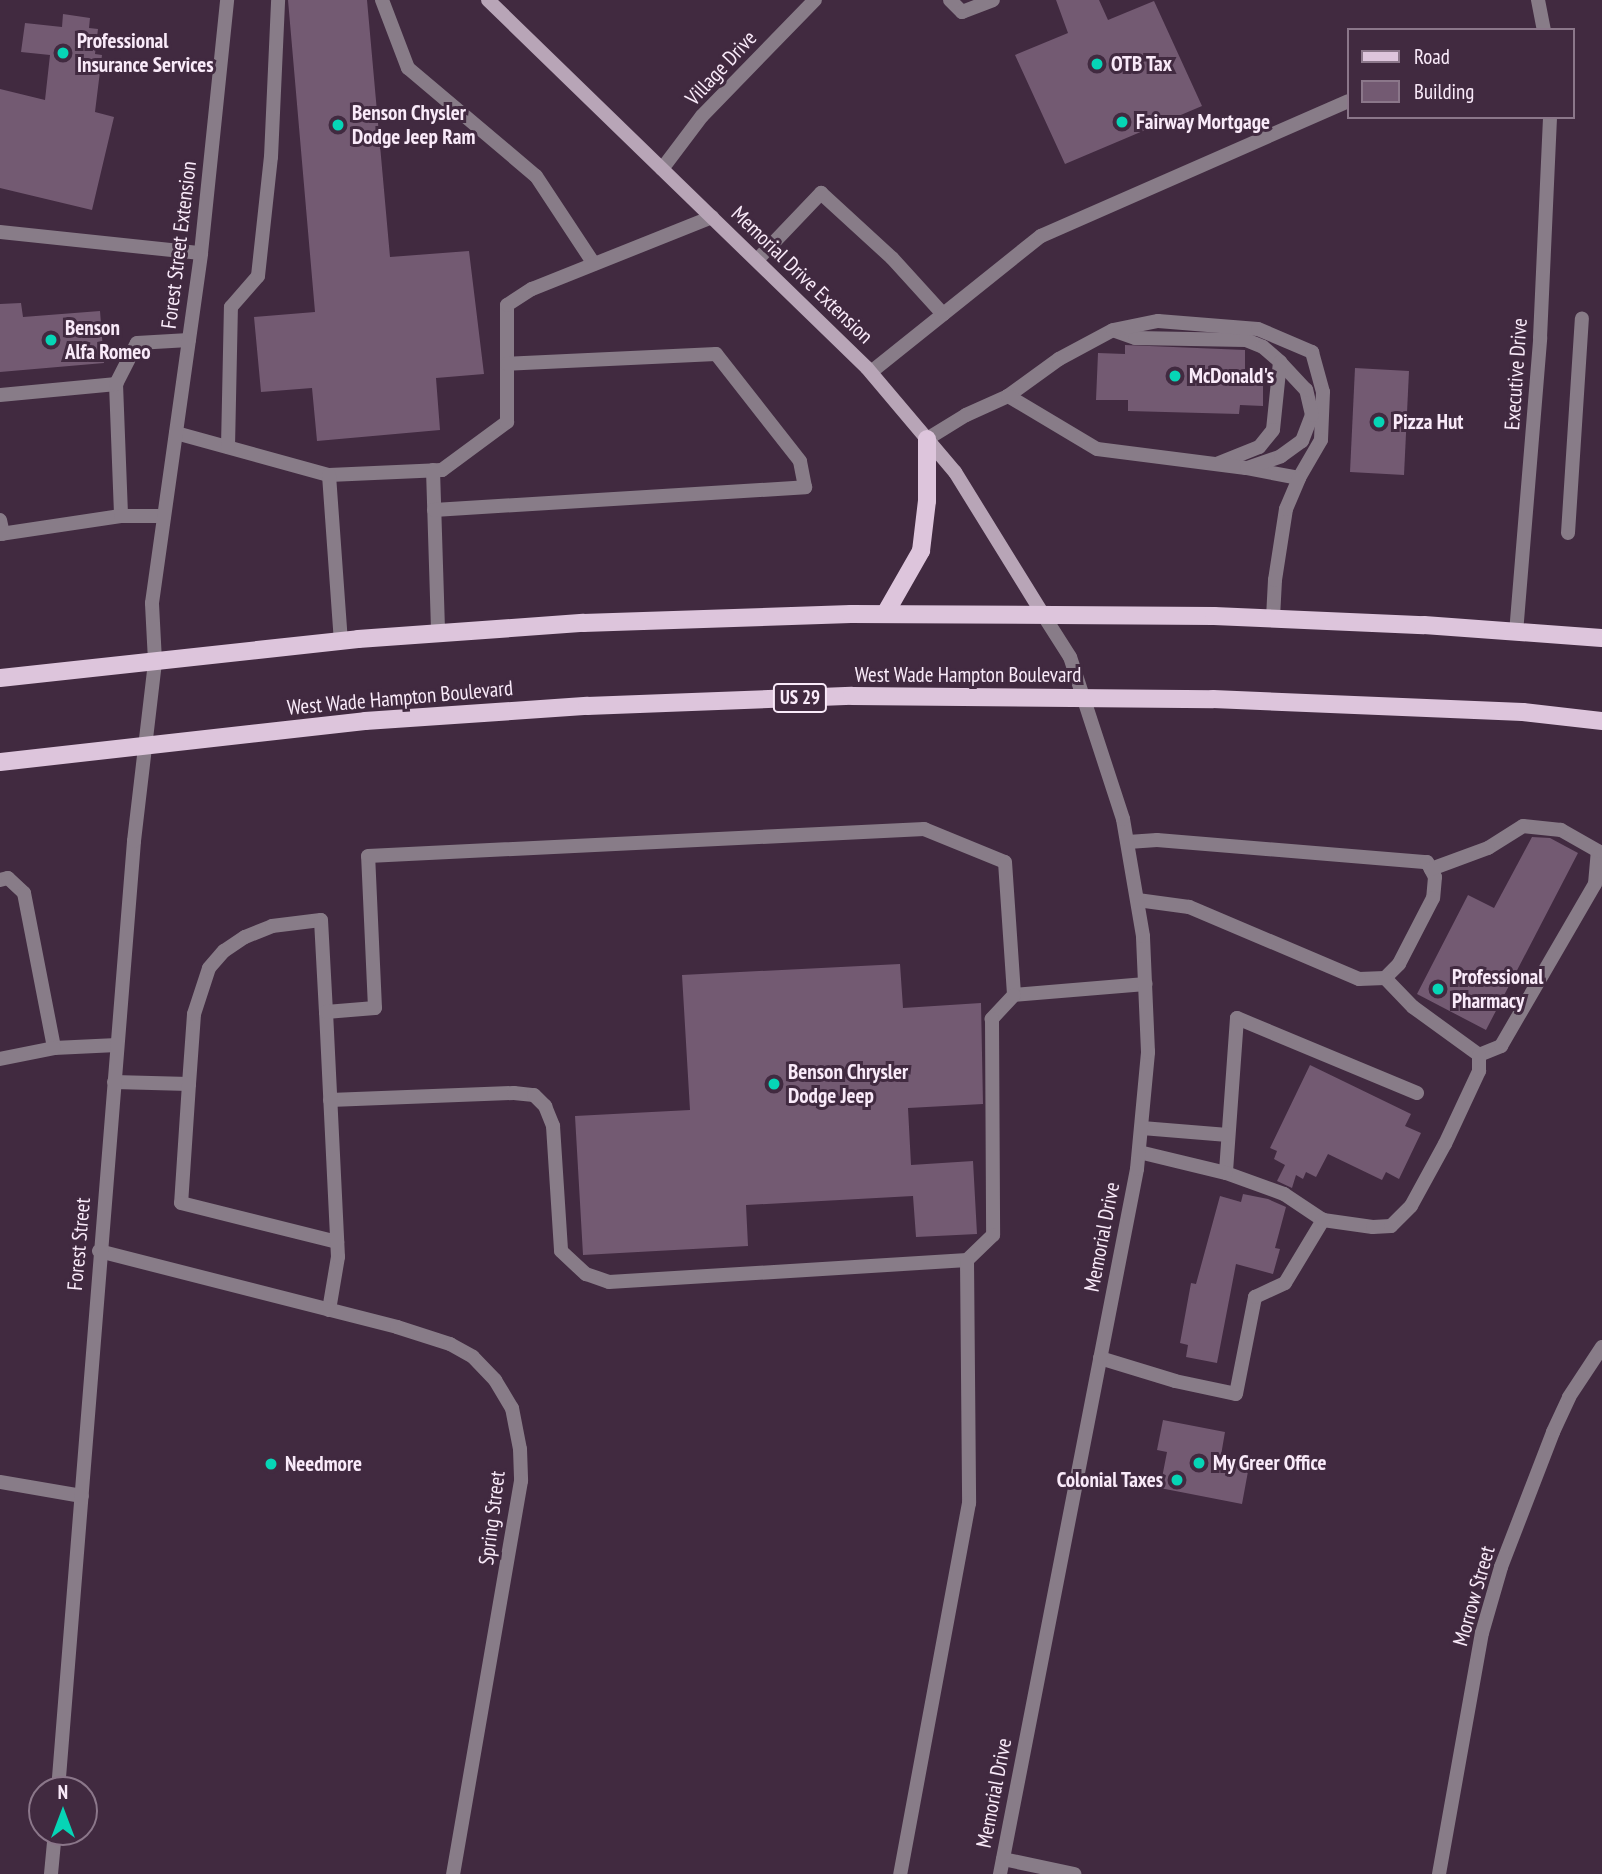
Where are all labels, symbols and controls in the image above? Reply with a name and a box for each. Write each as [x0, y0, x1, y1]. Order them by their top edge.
street label: Village Drive [680, 25, 762, 111]
place label: Professional Insurance Services [77, 28, 214, 78]
legend [1346, 28, 1574, 119]
text: Road [1414, 43, 1450, 70]
marker: Professional Insurance Services [55, 45, 71, 61]
place label: OTB Tax [1111, 51, 1173, 77]
marker: OTB Tax [1089, 56, 1105, 72]
text: Building [1414, 78, 1474, 105]
place label: Benson Chysler Dodge Jeep Ram [352, 100, 475, 150]
place label: Fairway Mortgage [1136, 109, 1271, 135]
marker: Fairway Mortgage [1114, 114, 1130, 130]
marker: Benson Chysler Dodge Jeep Ram [330, 117, 346, 133]
street label: Forest Street Extension [156, 160, 202, 330]
street label: Memorial Drive Extension [726, 201, 878, 349]
place label: Benson Alfa Romeo [65, 315, 151, 365]
street label: Executive Drive [1500, 317, 1532, 431]
marker: Benson Alfa Romeo [43, 332, 59, 348]
place label: McDonald's [1189, 363, 1274, 389]
marker: McDonald's [1167, 368, 1183, 384]
place label: Pizza Hut [1393, 409, 1463, 435]
marker: Pizza Hut [1371, 414, 1387, 430]
street label: West Wade Hampton Boulevard [855, 662, 1081, 688]
street label: West Wade Hampton Boulevard [286, 676, 514, 720]
road number: US 29 [772, 682, 828, 713]
place label: Professional Pharmacy [1452, 964, 1543, 1014]
marker: Professional Pharmacy [1430, 981, 1446, 997]
place label: Benson Chrysler Dodge Jeep [788, 1059, 908, 1109]
marker: Benson Chrysler Dodge Jeep [766, 1076, 782, 1092]
street label: Memorial Drive [1079, 1180, 1125, 1294]
street label: Forest Street [62, 1197, 96, 1291]
place label: My Greer Office [1213, 1450, 1328, 1476]
place label: Needmore [285, 1451, 362, 1477]
marker: My Greer Office [1191, 1455, 1207, 1471]
marker: Needmore [263, 1456, 279, 1472]
place label: Colonial Taxes [1056, 1467, 1163, 1493]
street label: Spring Street [474, 1469, 510, 1567]
marker: Colonial Taxes [1169, 1472, 1185, 1488]
street label: Morrow Street [1448, 1543, 1500, 1649]
street label: Memorial Drive [971, 1736, 1017, 1850]
north arrow [28, 1776, 98, 1846]
text: N [58, 1780, 68, 1804]

